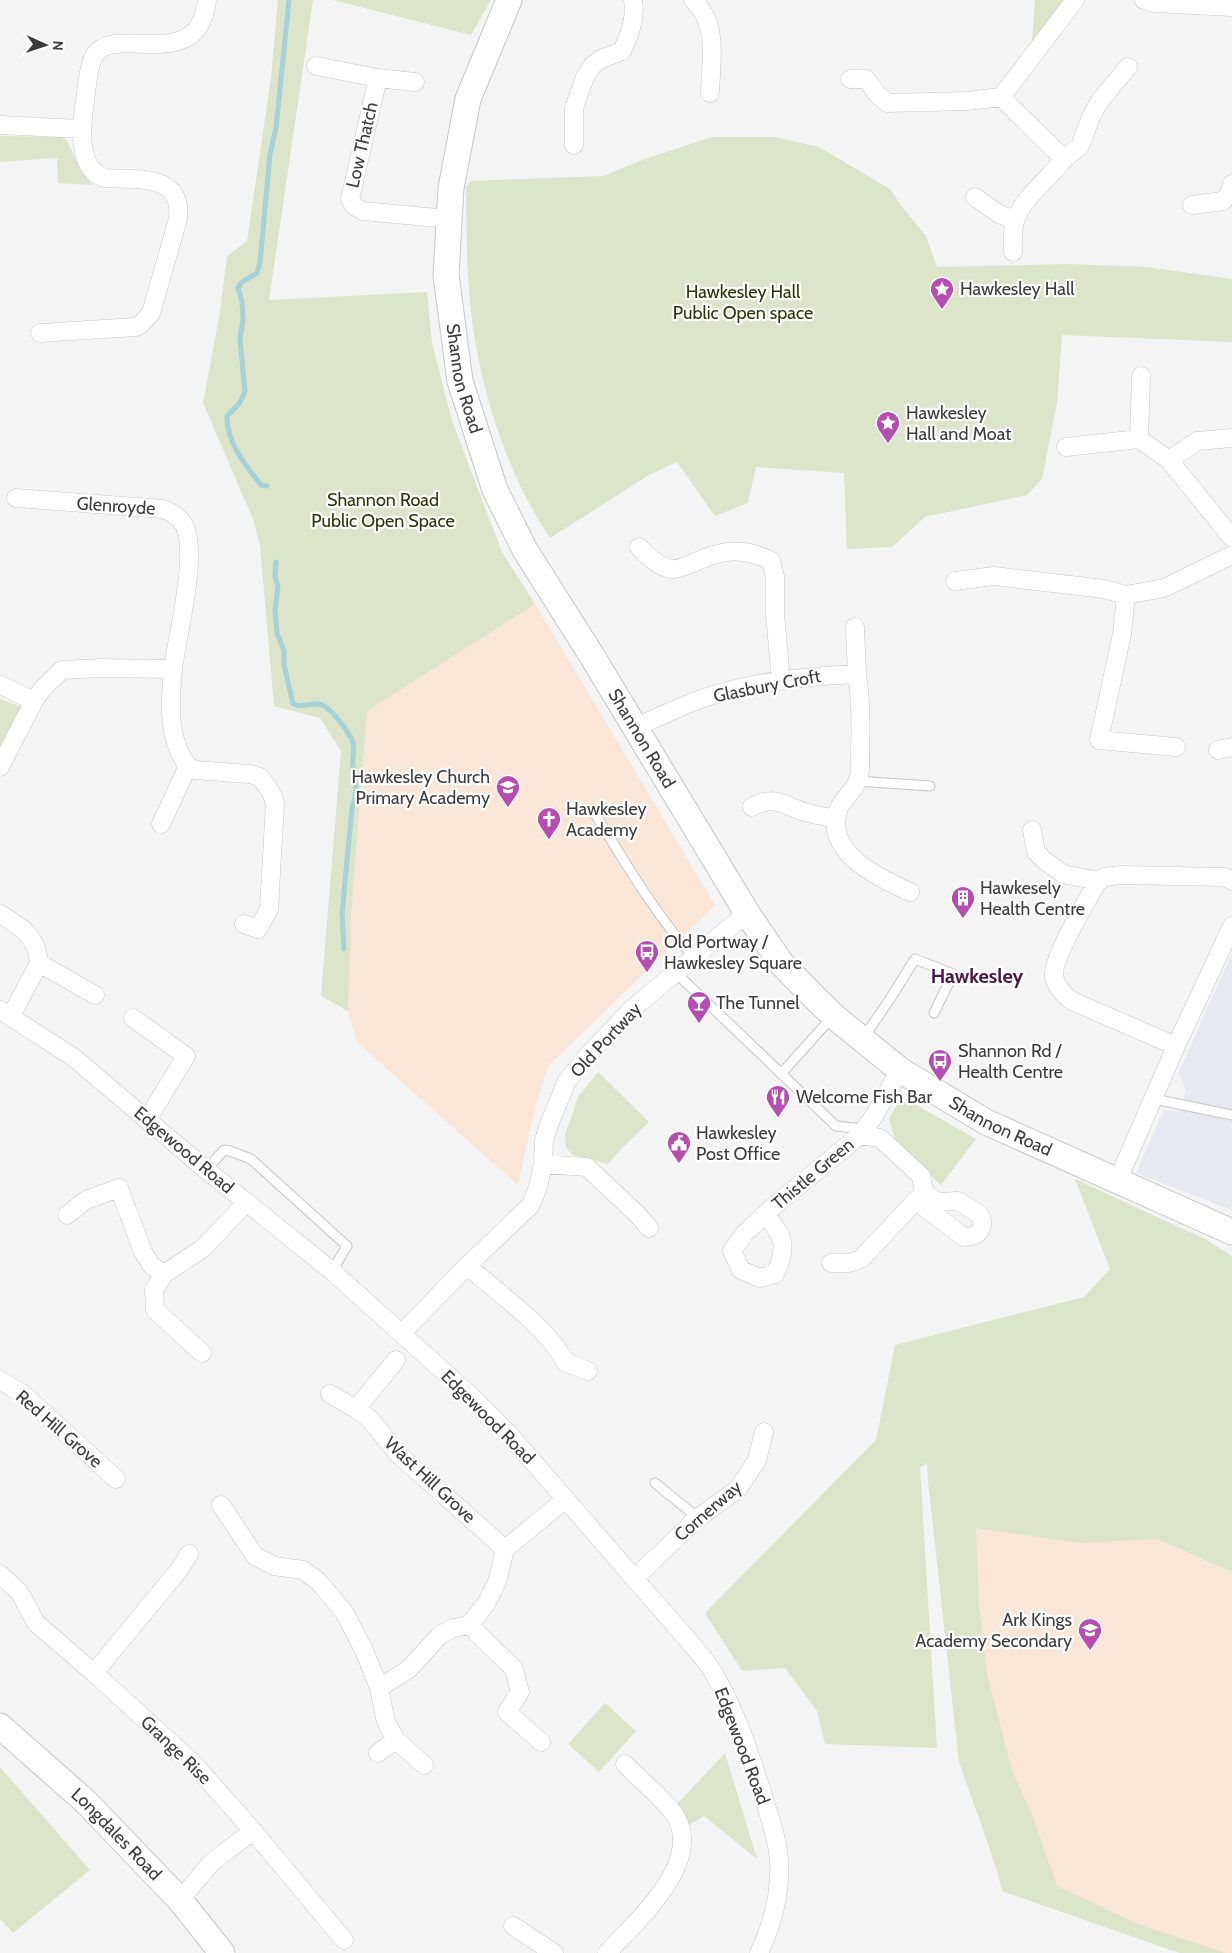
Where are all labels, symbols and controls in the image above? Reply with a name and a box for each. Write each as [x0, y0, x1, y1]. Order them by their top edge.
north arrow [20, 20, 70, 70]
text: N [49, 40, 67, 51]
street label: Low Thatch [341, 100, 383, 190]
place icon: Hawkesley Hall [929, 276, 955, 310]
place label: Hawkesley Hall [960, 278, 1075, 300]
park label: Hawkesley Hall Public Open space [673, 281, 813, 324]
street label: Shannon Road [442, 322, 487, 436]
place label: Hawkesley Hall and Moat [906, 402, 1011, 445]
place icon: Hawkesley Hall and Moat [875, 410, 901, 444]
park label: Shannon Road Public Open Space [311, 489, 455, 532]
street label: Glenroyde [76, 492, 156, 520]
street label: Glasbury Croft [711, 665, 823, 707]
street label: Shannon Road [603, 685, 680, 792]
place label: Hawkesley Church Primary Academy [352, 766, 490, 809]
school or university icon: Hawkesley Church Primary Academy [495, 774, 521, 808]
place label: Hawkesley Academy [566, 798, 647, 841]
church icon: Hawkesley Academy [536, 806, 562, 840]
place label: Hawkesely Health Centre [980, 877, 1085, 920]
building icon: Hawkesely Health Centre [950, 885, 976, 919]
place label: Old Portway / Hawkesley Square [664, 931, 802, 974]
bus stop icon: Old Portway / Hawkesley Square [634, 939, 660, 973]
district label: Hawkesley [931, 964, 1024, 988]
bar icon: The Tunnel [686, 990, 712, 1024]
place label: The Tunnel [716, 992, 800, 1014]
street label: Old Portway [566, 998, 646, 1082]
place label: Shannon Rd / Health Centre [958, 1040, 1063, 1083]
bus stop icon: Shannon Rd / Health Centre [927, 1048, 953, 1082]
restaurant icon: Welcome Fish Bar [765, 1084, 791, 1118]
place label: Welcome Fish Bar [796, 1086, 932, 1108]
street label: Shannon Road [945, 1091, 1055, 1161]
street label: Edgewood Road [130, 1102, 238, 1198]
place label: Hawkesley Post Office [696, 1122, 780, 1165]
public building icon: Hawkesley Post Office [666, 1130, 692, 1164]
street label: Thistle Green [768, 1133, 858, 1215]
street label: Edgewood Road [436, 1365, 540, 1469]
street label: Red Hill Grove [11, 1385, 107, 1473]
street label: Wast Hill Grove [380, 1432, 480, 1528]
street label: Cornerway [670, 1476, 746, 1546]
place label: Ark Kings Academy Secondary [915, 1609, 1072, 1652]
school or university icon: Ark Kings Academy Secondary [1077, 1617, 1103, 1651]
street label: Edgewood Road [710, 1684, 774, 1808]
street label: Grange Rise [136, 1711, 216, 1789]
street label: Longdales Road [67, 1783, 166, 1885]

